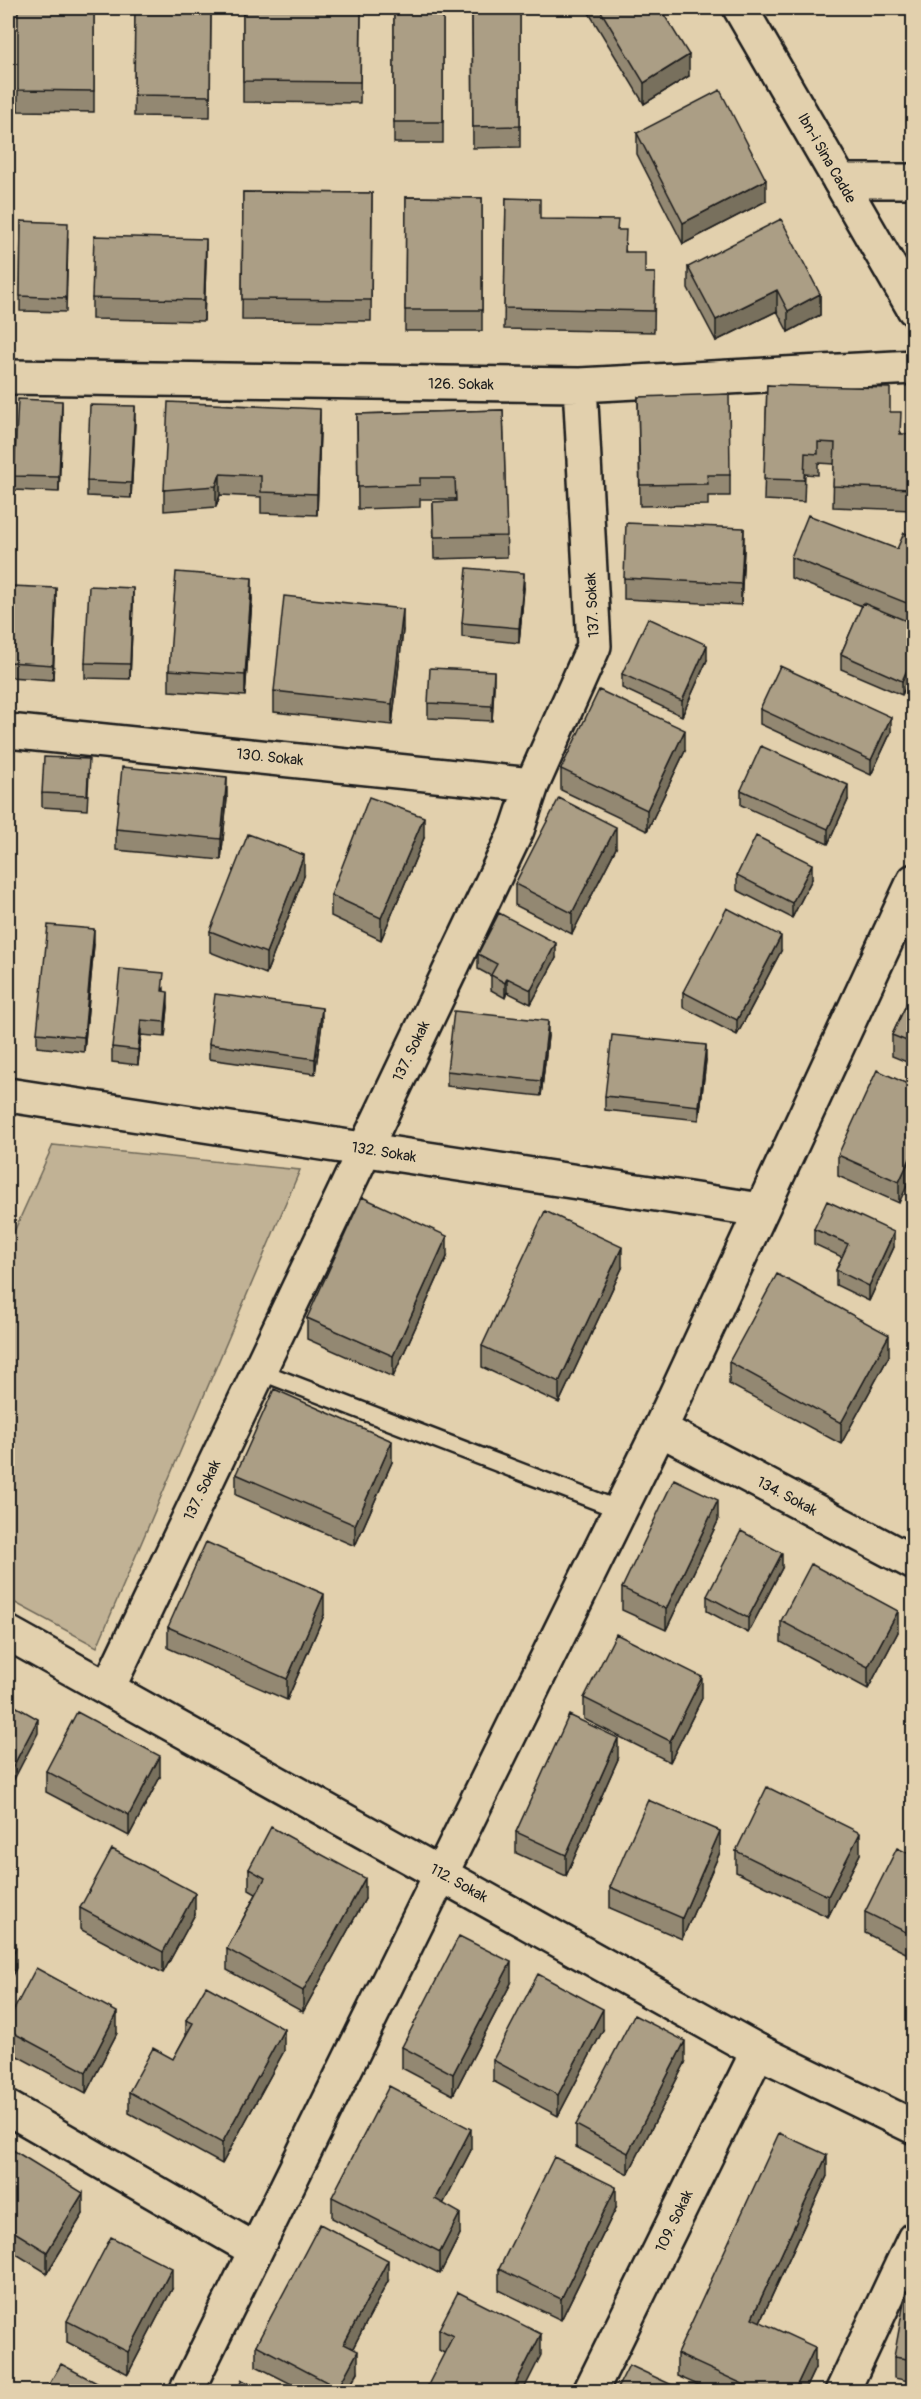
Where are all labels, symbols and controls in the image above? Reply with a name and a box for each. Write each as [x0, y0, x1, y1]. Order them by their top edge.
street label: Ibn-i Sina Cadde [793, 110, 860, 207]
street label: 126. Sokak [428, 374, 495, 395]
street label: 137. Sokak [581, 571, 604, 638]
street label: 130. Sokak [235, 745, 305, 771]
street label: 137. Sokak [389, 1017, 435, 1085]
street label: 132. Sokak [350, 1138, 418, 1167]
street label: 137. Sokak [180, 1456, 226, 1524]
street label: 134. Sokak [753, 1473, 821, 1521]
street label: 112. Sokak [427, 1860, 492, 1907]
street label: 109. Sokak [651, 2186, 698, 2255]

